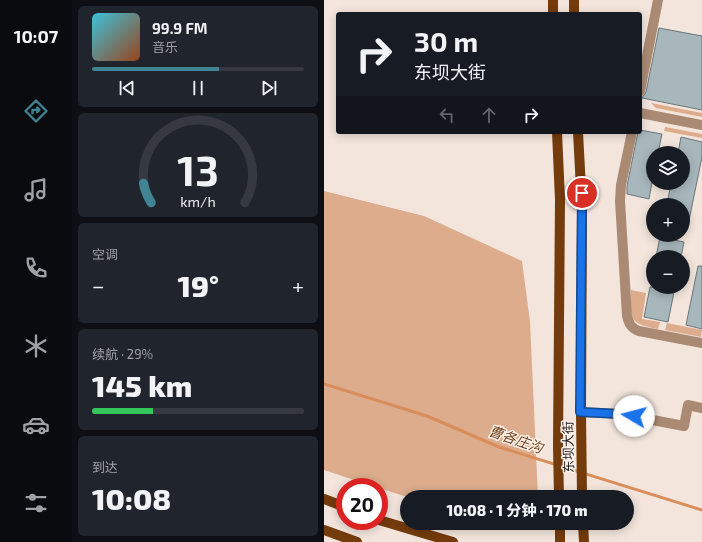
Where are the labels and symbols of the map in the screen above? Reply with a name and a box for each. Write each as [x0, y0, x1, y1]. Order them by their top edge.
pin [565, 176, 599, 210]
position arrow [613, 395, 655, 437]
street label: 东坝大街 [560, 421, 576, 473]
water label: 曹各庄沟 [487, 422, 547, 457]
speed limit sign: 20 [336, 478, 388, 530]

